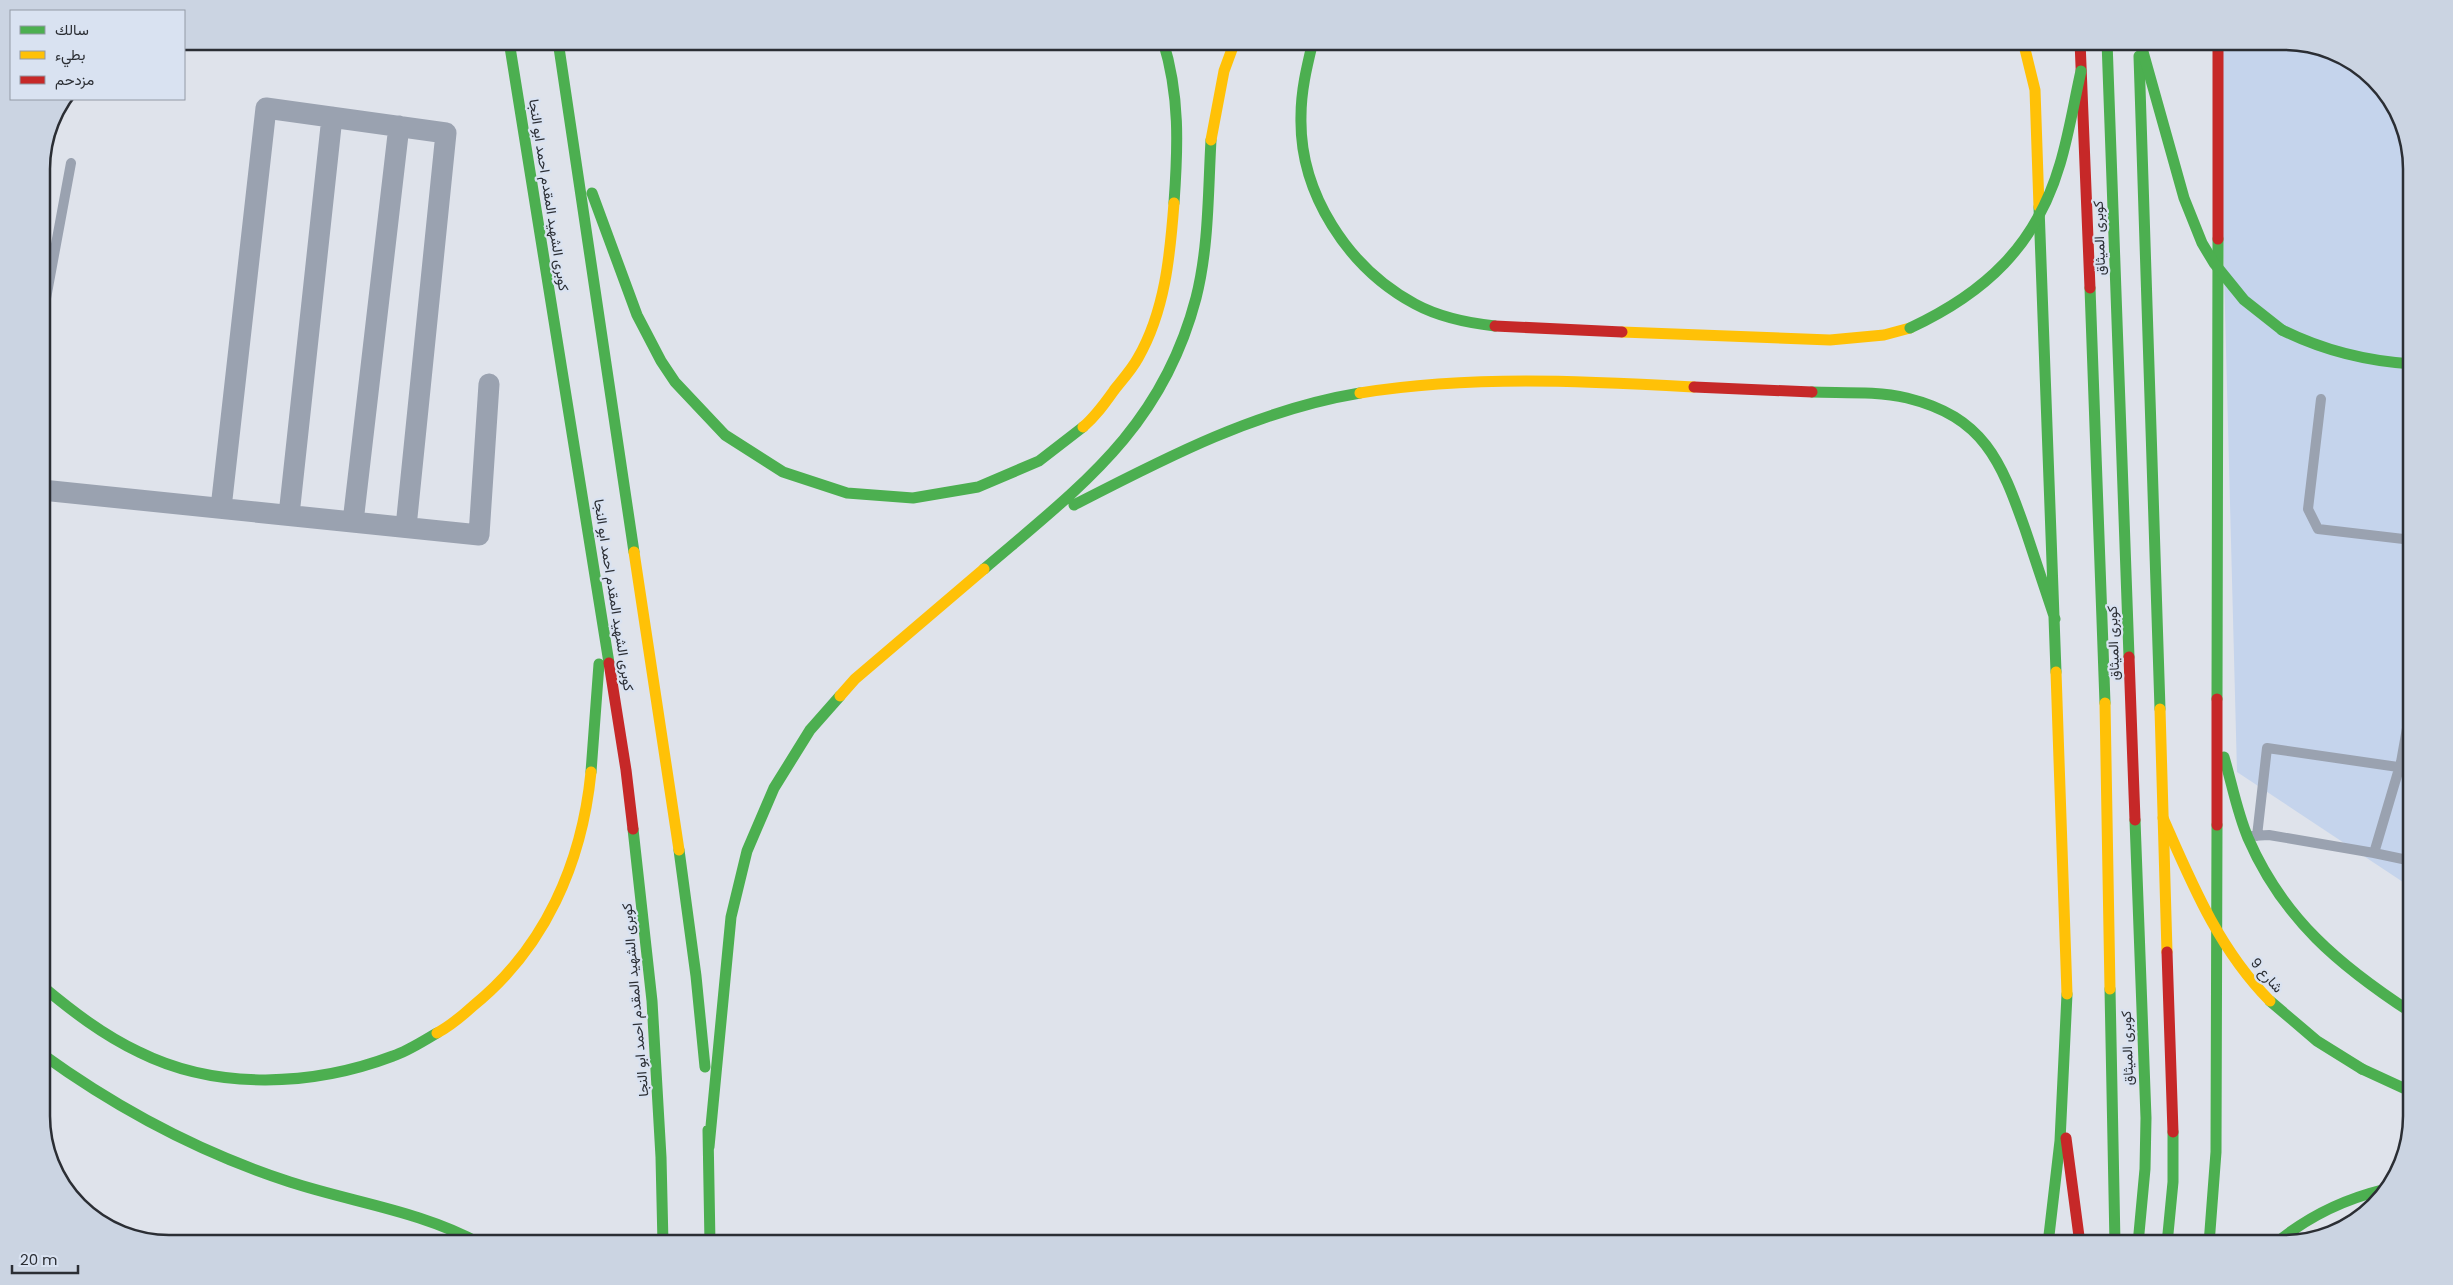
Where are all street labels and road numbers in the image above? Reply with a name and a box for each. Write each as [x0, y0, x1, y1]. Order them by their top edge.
street label: كوبرى الشهيد المقدم احمد ابو النجا [524, 98, 574, 292]
street label: كوبرى الميثاق [2088, 200, 2110, 276]
street label: كوبرى الشهيد المقدم احمد ابو النجا [589, 498, 639, 692]
street label: كوبرى الميثاق [2102, 605, 2124, 681]
street label: كوبرى الشهيد المقدم احمد ابو النجا [617, 902, 653, 1098]
street label: شارع 9 [2245, 953, 2288, 998]
street label: كوبرى الميثاق [2116, 1010, 2138, 1086]

